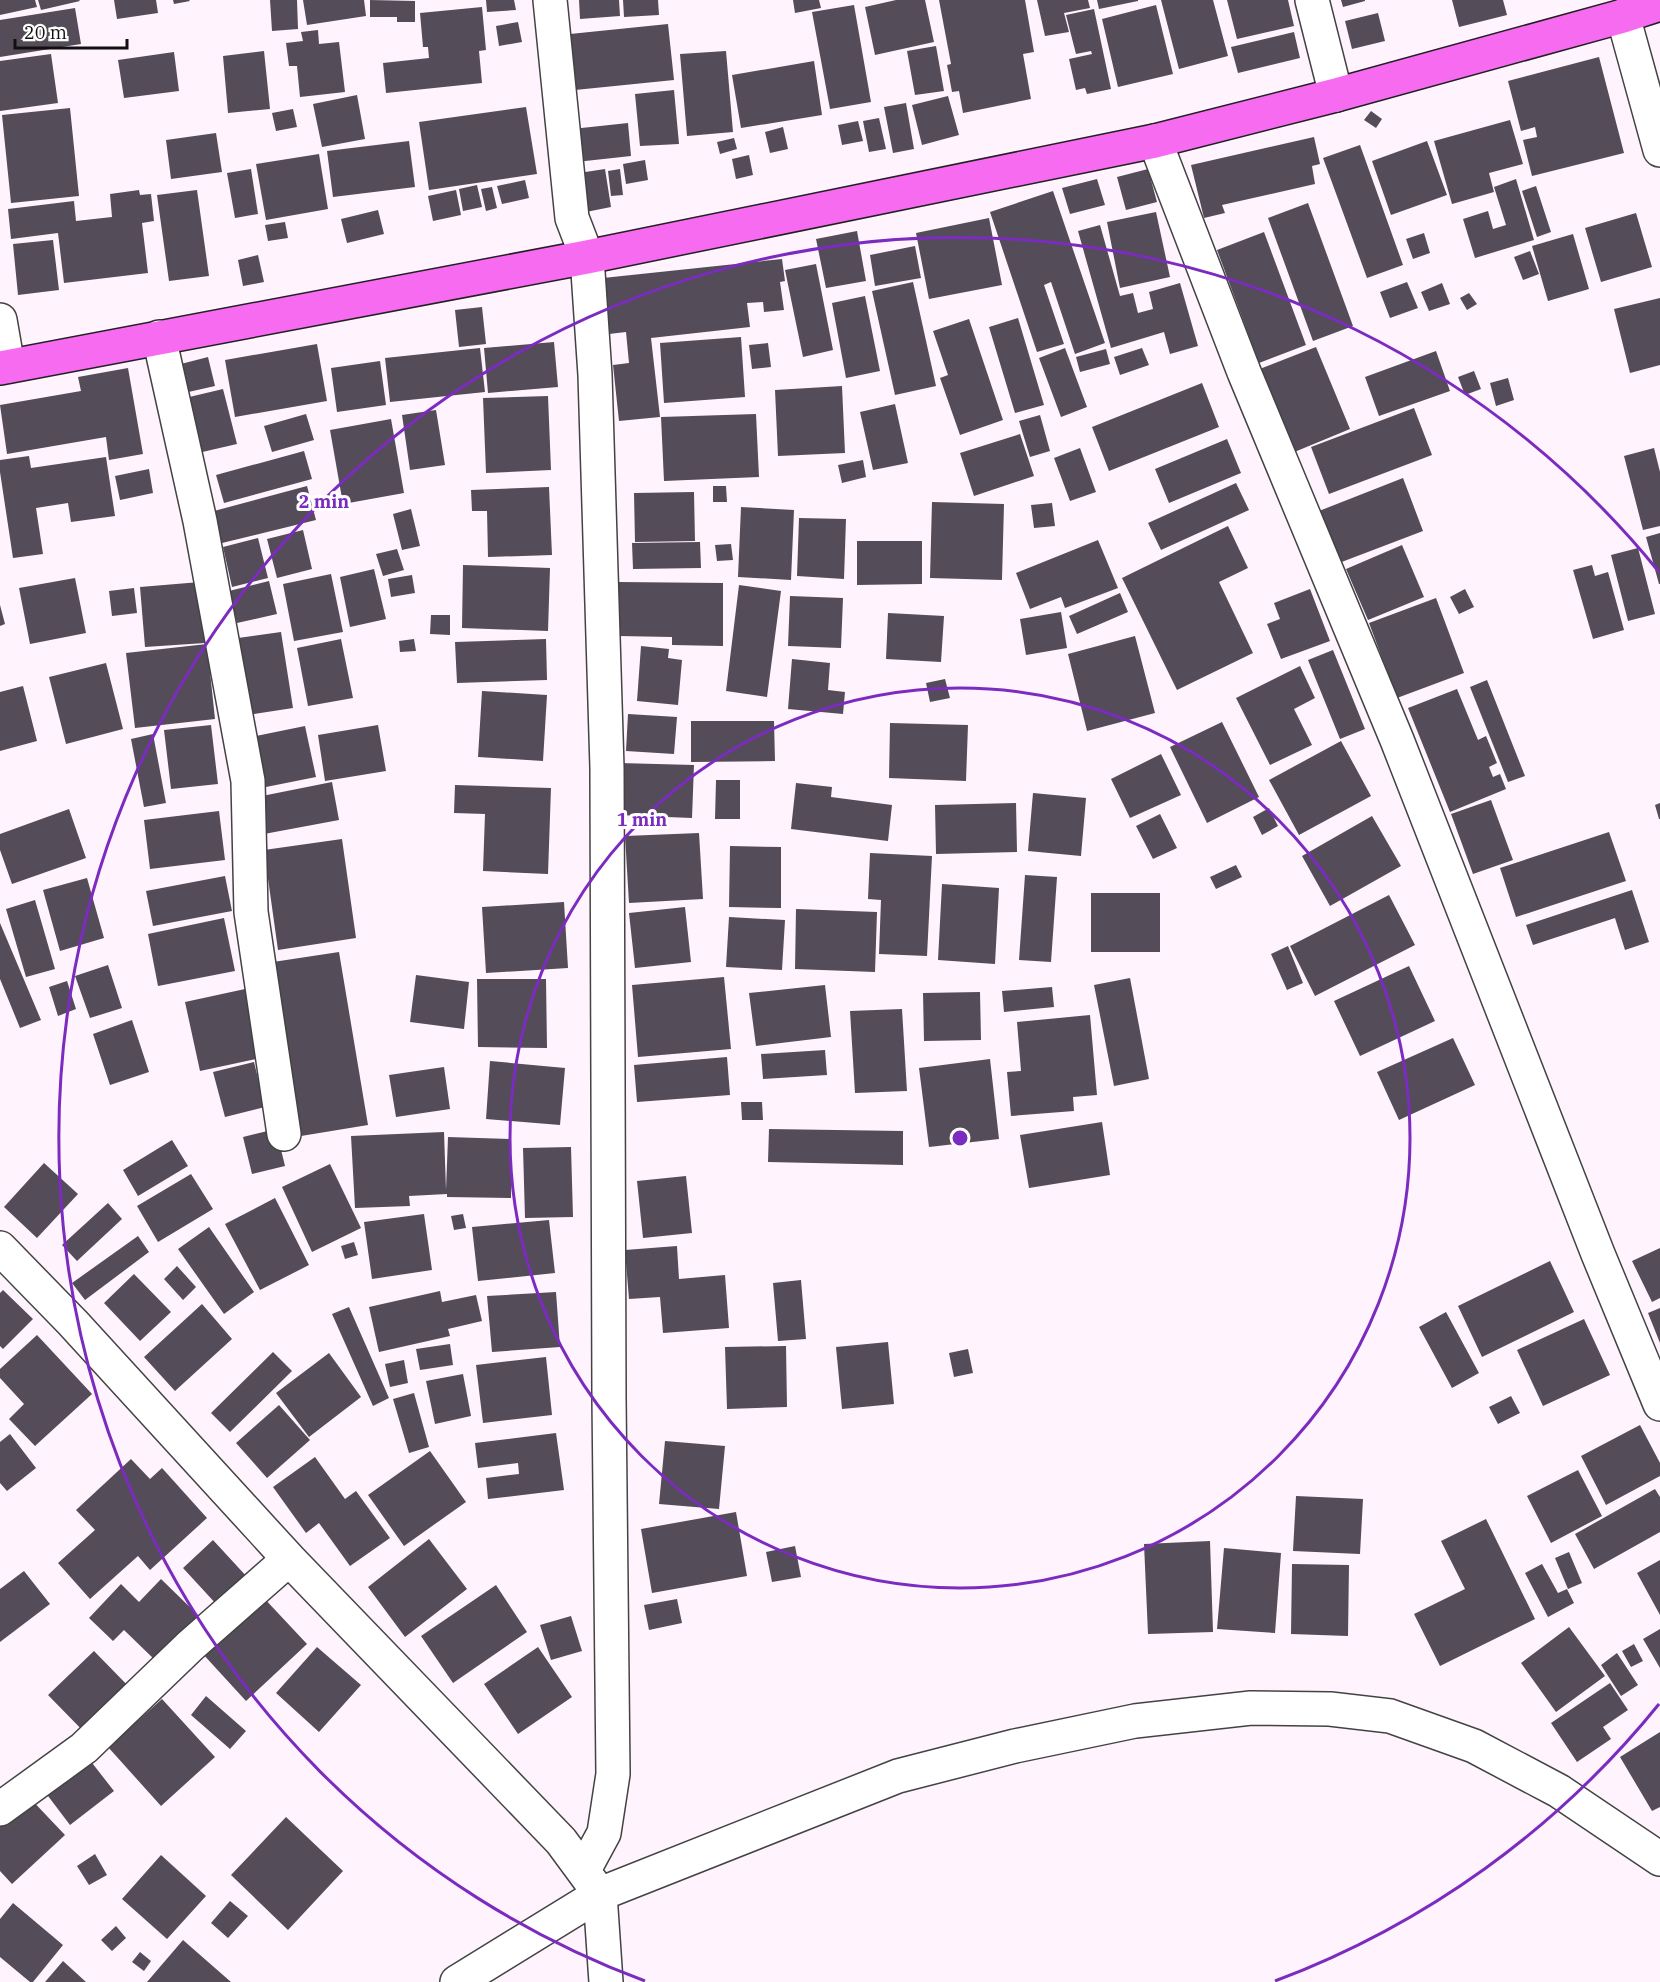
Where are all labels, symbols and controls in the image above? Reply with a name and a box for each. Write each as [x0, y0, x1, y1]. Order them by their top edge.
scale bar [15, 12, 128, 50]
text: 20 m [24, 21, 67, 44]
text: 2 min [299, 490, 349, 513]
text: 1 min [617, 808, 667, 831]
centre of rings [950, 1128, 970, 1148]

